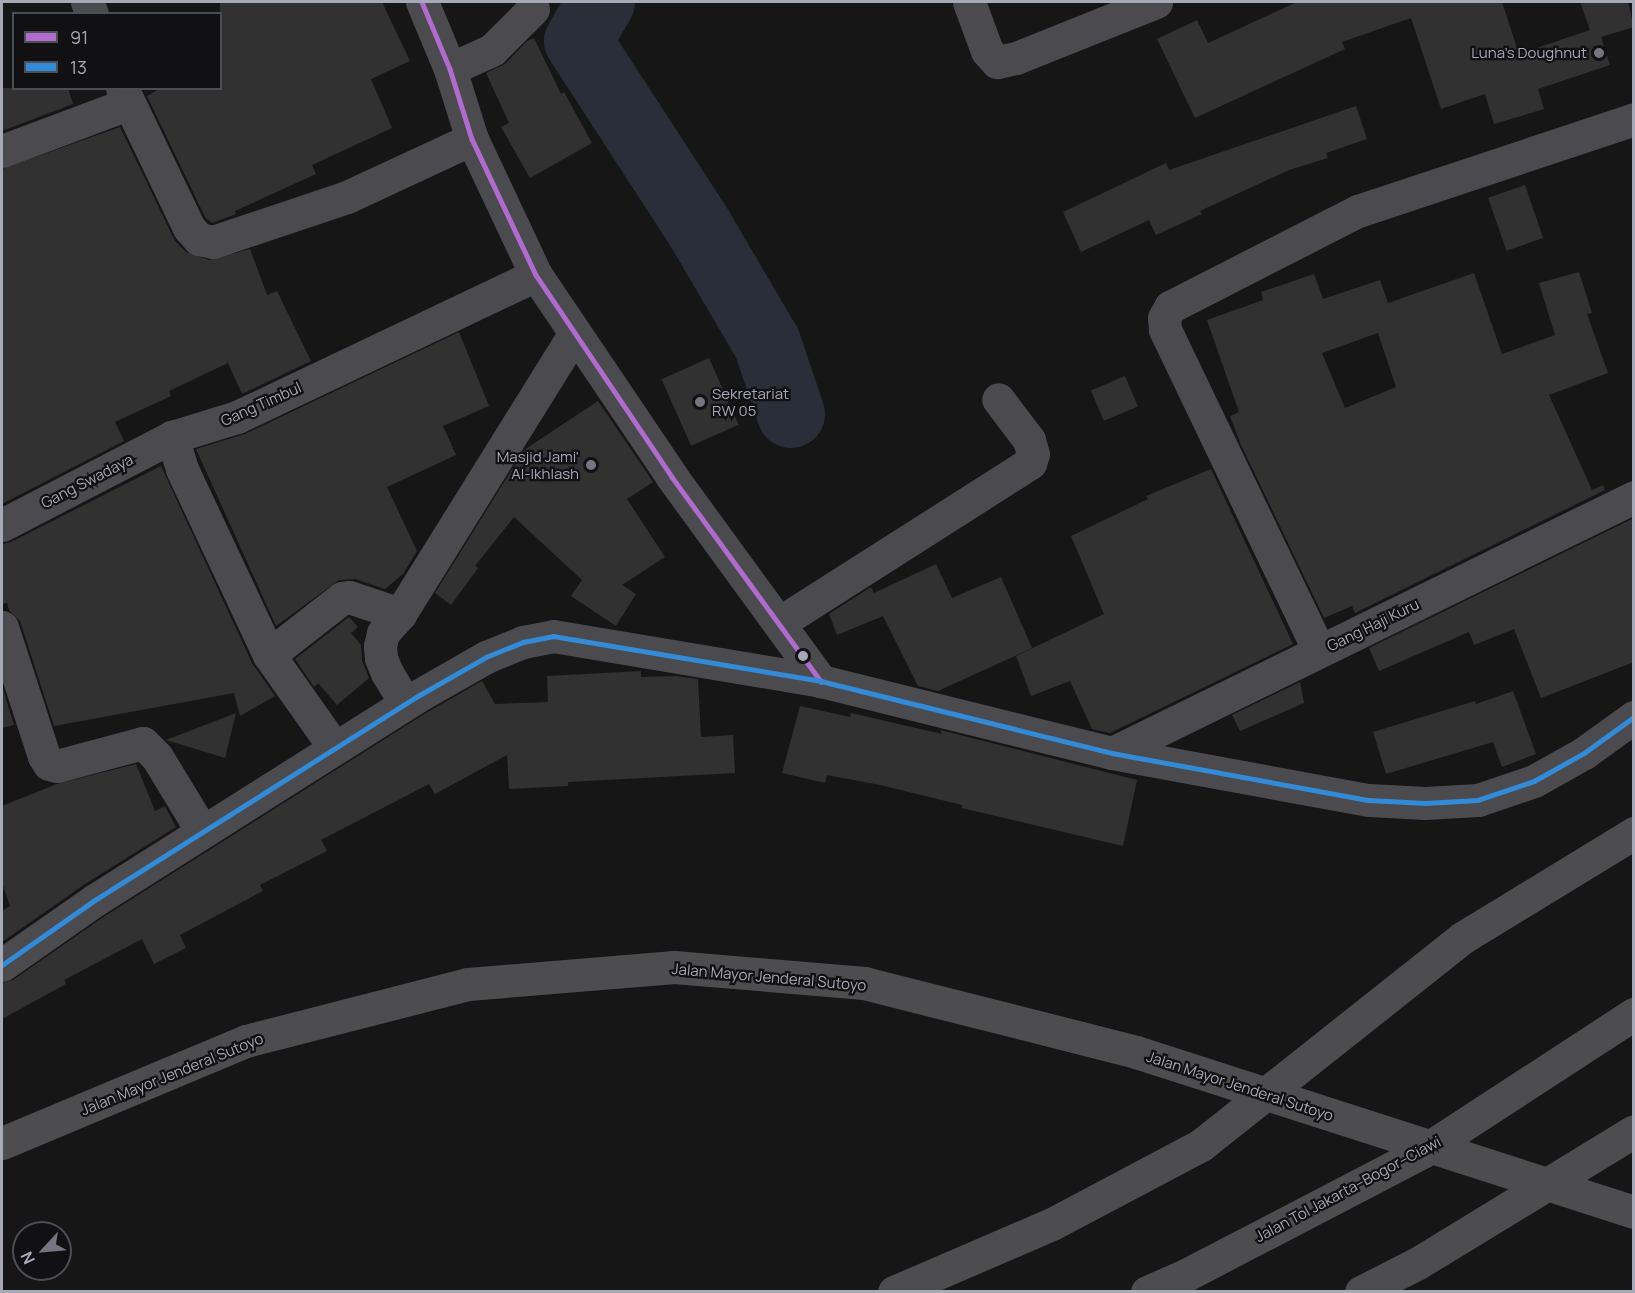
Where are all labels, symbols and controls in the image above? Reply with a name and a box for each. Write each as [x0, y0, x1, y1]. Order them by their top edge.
legend [12, 12, 222, 90]
text: 91 [70, 25, 88, 49]
place label: Luna's Doughnut [1471, 44, 1587, 62]
marker: Luna's Doughnut [1592, 46, 1606, 60]
text: 13 [70, 55, 87, 79]
street label: Gang Timbul [218, 378, 304, 430]
place label: Sekretariat RW 05 [712, 384, 789, 419]
marker: Sekretariat RW 05 [693, 395, 707, 409]
place label: Masjid Jami' Al-Ikhlash [497, 447, 579, 482]
street label: Gang Swadaya [38, 450, 136, 512]
marker: Masjid Jami' Al-Ikhlash [584, 458, 598, 472]
street label: Gang Haji Kuru [1324, 595, 1422, 655]
unlabelled marker [797, 650, 809, 662]
street label: Jalan Mayor Jenderal Sutoyo [671, 960, 867, 994]
street label: Jalan Mayor Jenderal Sutoyo [78, 1029, 266, 1119]
street label: Jalan Mayor Jenderal Sutoyo [1144, 1047, 1336, 1125]
street label: Jalan Tol Jakarta–Bogor–Ciawi [1252, 1132, 1444, 1246]
north arrow [12, 1221, 72, 1281]
text: N [15, 1248, 40, 1268]

